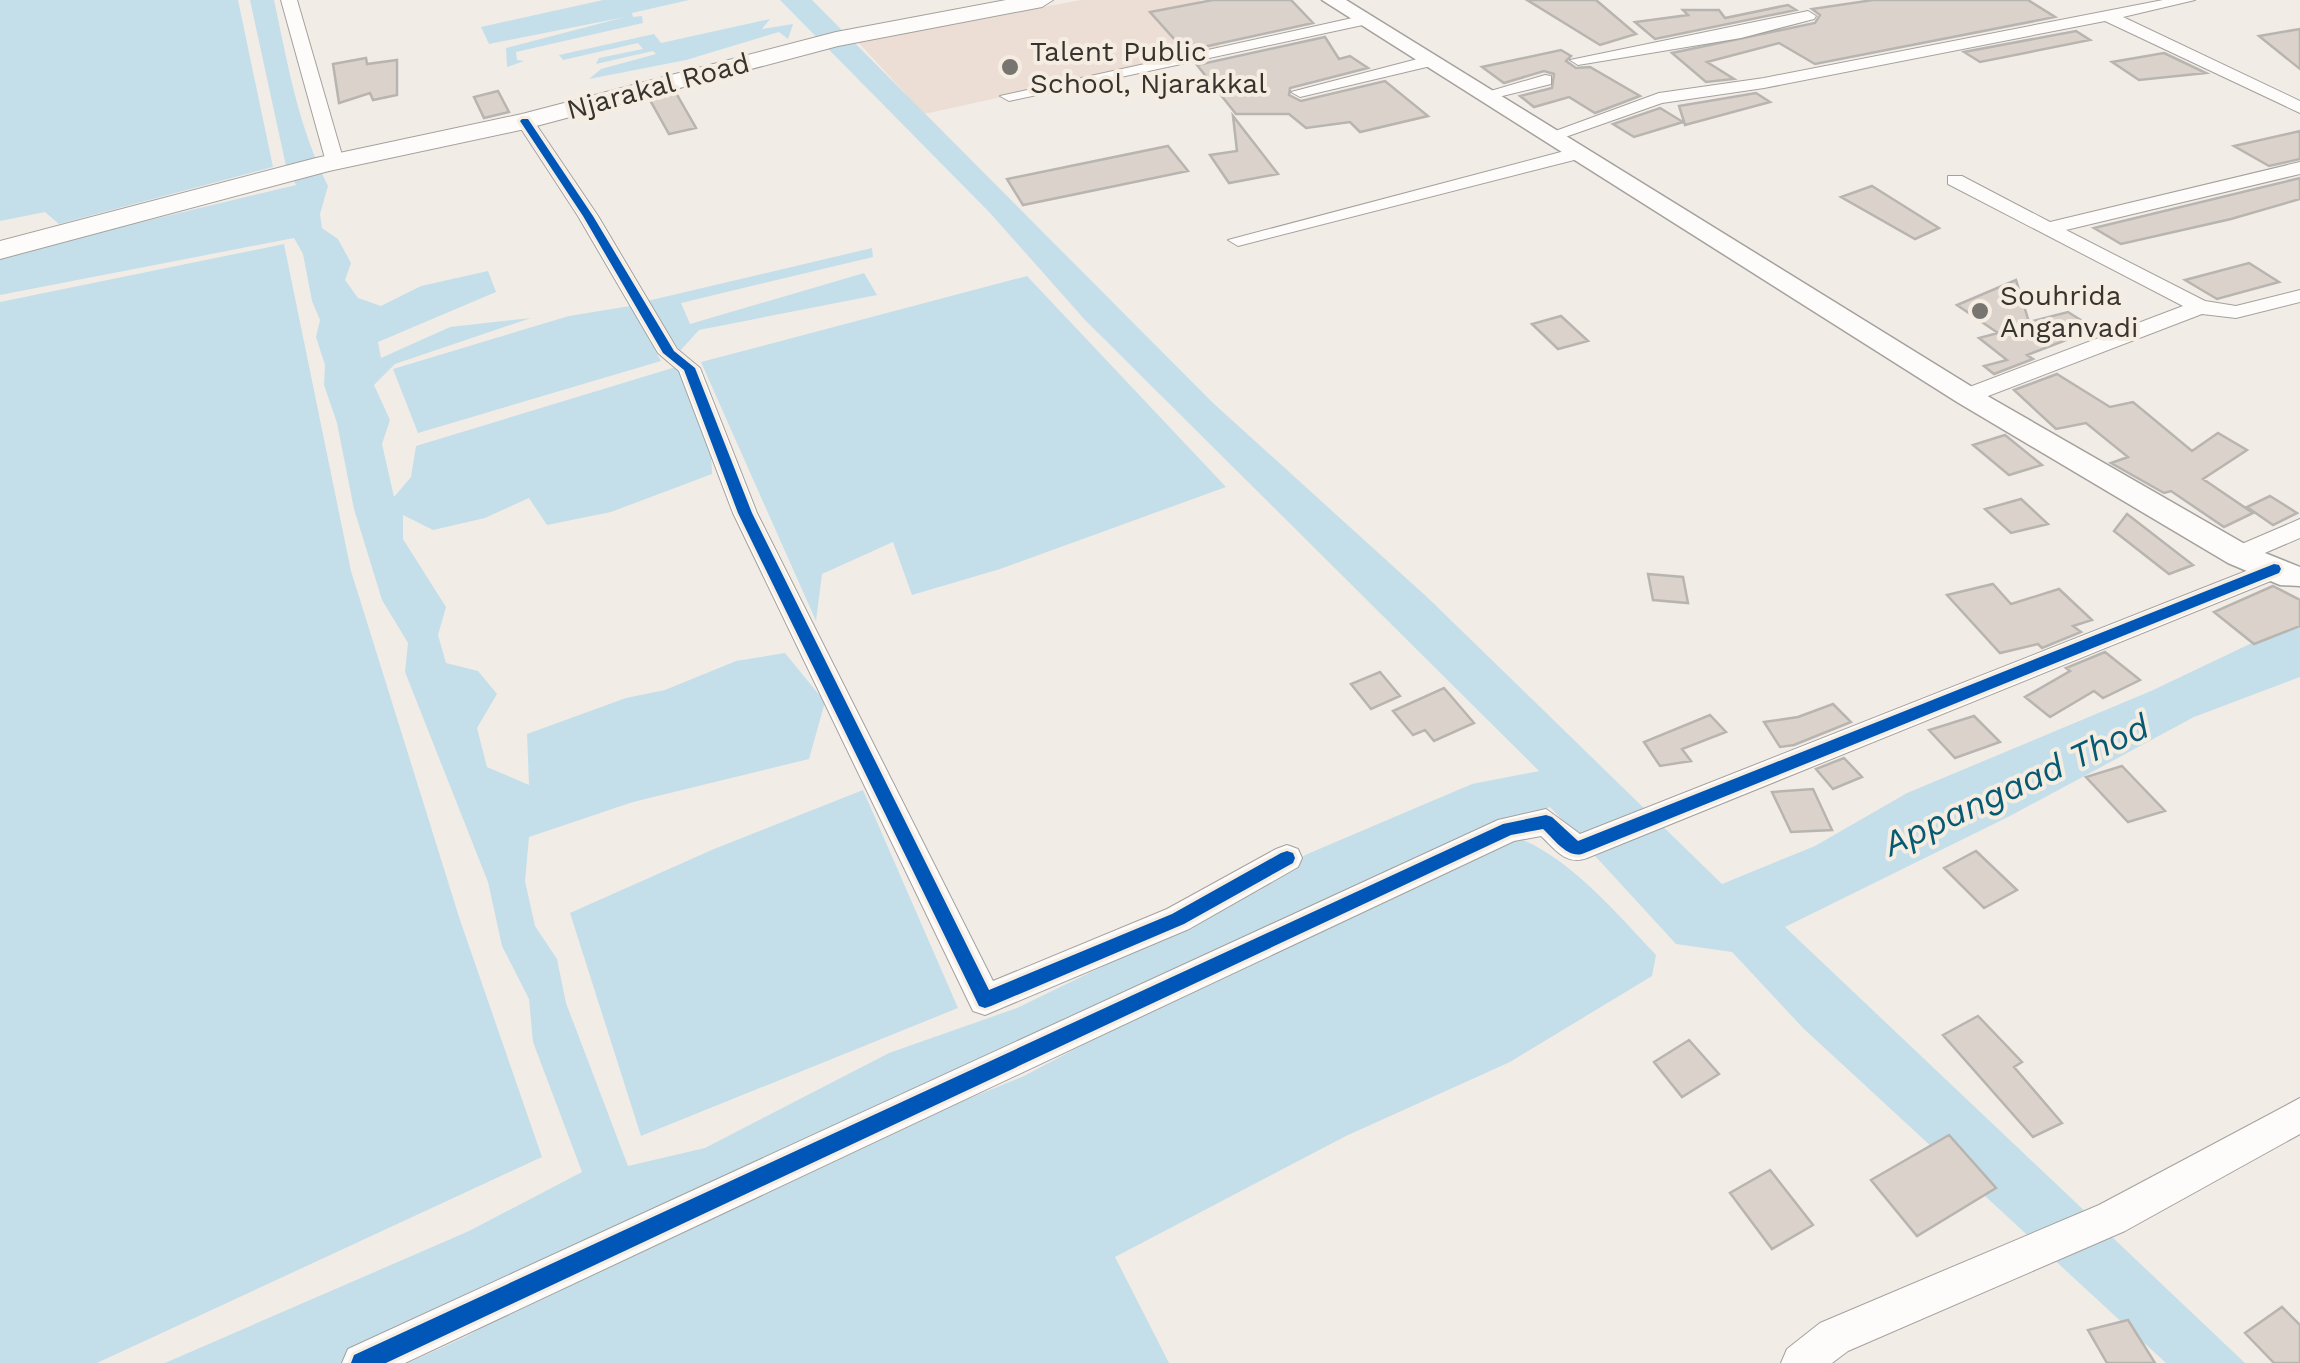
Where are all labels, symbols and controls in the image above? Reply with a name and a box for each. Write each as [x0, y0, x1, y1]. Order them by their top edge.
place label: Talent Public School, Njarakkal [1030, 35, 1267, 100]
street label: Njarakal Road [563, 46, 753, 126]
marker: Talent Public School, Njarakkal [999, 56, 1021, 78]
place label: Souhrida Anganvadi [2000, 279, 2139, 344]
marker: Souhrida Anganvadi [1969, 300, 1991, 322]
water label: Appangaad Thod [1875, 704, 2157, 866]

